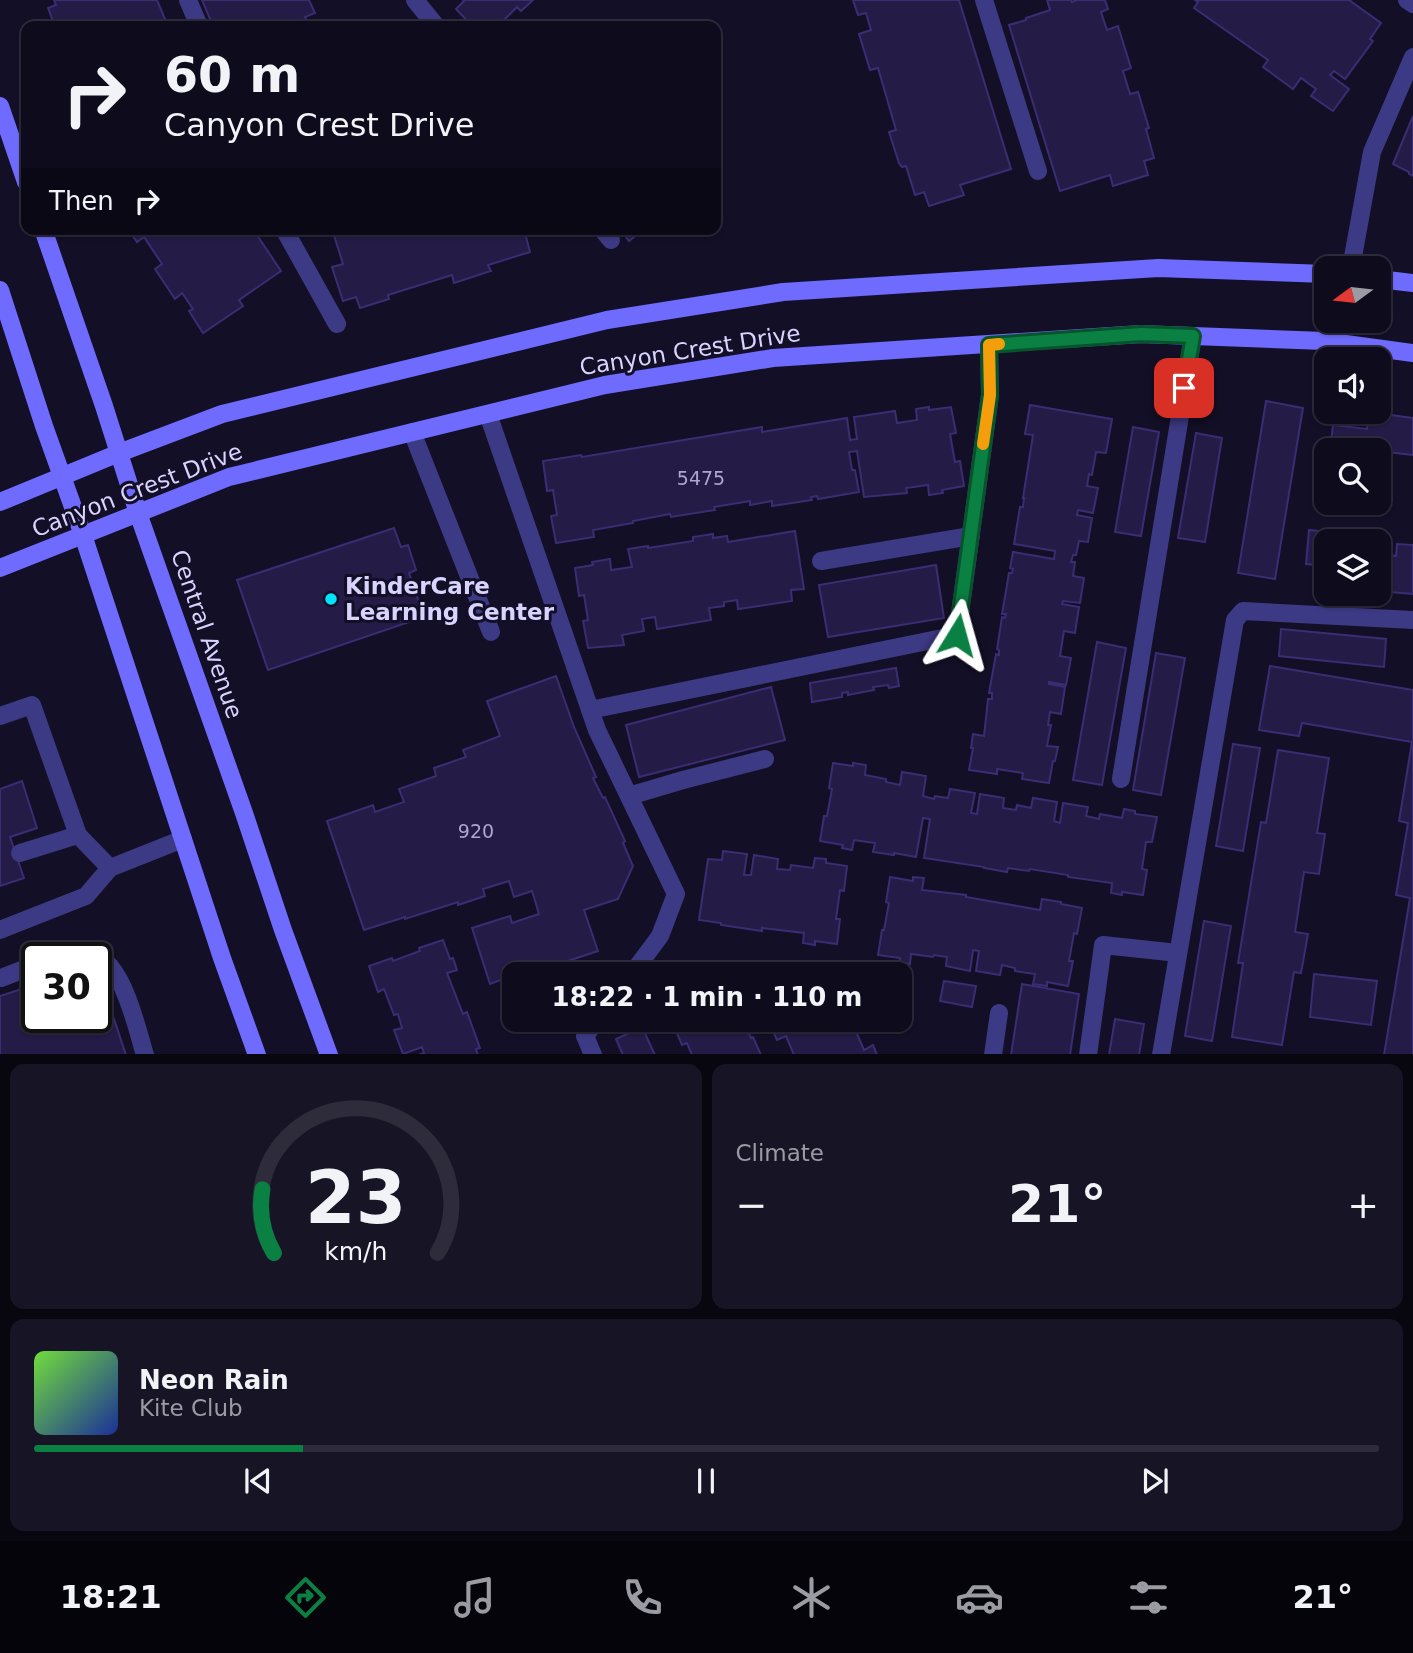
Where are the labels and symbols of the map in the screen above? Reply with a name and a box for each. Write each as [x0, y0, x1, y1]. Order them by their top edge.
north arrow [1314, 256, 1391, 332]
street label: Canyon Crest Drive [578, 320, 802, 380]
pin [1154, 358, 1214, 418]
street label: Canyon Crest Drive [28, 438, 246, 542]
house number: 5475 [677, 467, 725, 489]
street label: Central Avenue [166, 546, 248, 722]
place label: KinderCare Learning Center [345, 573, 555, 625]
marker: KinderCare Learning Center [323, 591, 339, 607]
position arrow [920, 598, 994, 672]
house number: 920 [458, 820, 494, 842]
speed limit sign: 30 [21, 942, 112, 1033]

